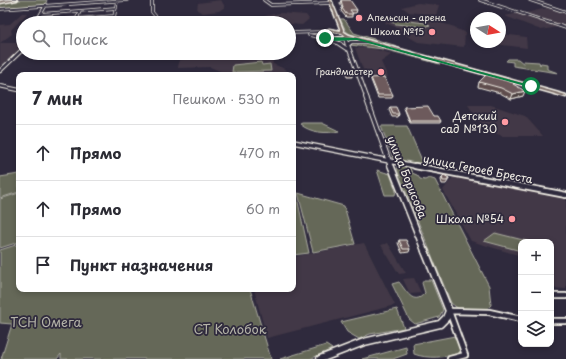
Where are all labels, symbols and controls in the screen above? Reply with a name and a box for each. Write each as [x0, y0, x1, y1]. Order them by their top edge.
place label: Апельсин - арена [367, 10, 446, 24]
north arrow [470, 12, 506, 48]
marker: Апельсин - арена [354, 13, 364, 23]
search box [16, 16, 296, 60]
place label: Школа №15 [370, 24, 424, 38]
icon: search [30, 27, 52, 49]
text: Поиск [62, 27, 108, 50]
marker: Школа №15 [427, 27, 437, 37]
route end [316, 29, 334, 47]
place label: Грандмастер [316, 64, 373, 78]
marker: Грандмастер [376, 67, 386, 77]
route start [522, 77, 540, 95]
text: 7 мин [32, 85, 83, 111]
text: Пешком · 530 m [172, 89, 280, 108]
place label: Детский сад №130 [440, 107, 497, 137]
marker: Детский сад №130 [500, 117, 510, 127]
street label: улица Борисова [383, 133, 432, 221]
text: Прямо [70, 141, 121, 164]
icon: ahead [32, 142, 54, 164]
text: 470 m [239, 143, 280, 162]
street label: улица Героев Бреста [422, 150, 535, 188]
text: Прямо [70, 197, 121, 220]
icon: ahead [32, 198, 54, 220]
text: 60 m [246, 199, 280, 218]
place label: Школа №54 [436, 210, 504, 227]
marker: Школа №54 [507, 214, 517, 224]
map controls [518, 239, 554, 347]
button: + [518, 239, 554, 275]
text: Пункт назначения [70, 253, 213, 276]
icon: arrive [32, 254, 54, 276]
button: − [518, 275, 554, 311]
button: layers [518, 311, 554, 347]
park label: ТСН Омега [10, 312, 83, 331]
park label: СТ Колобок [193, 319, 267, 338]

